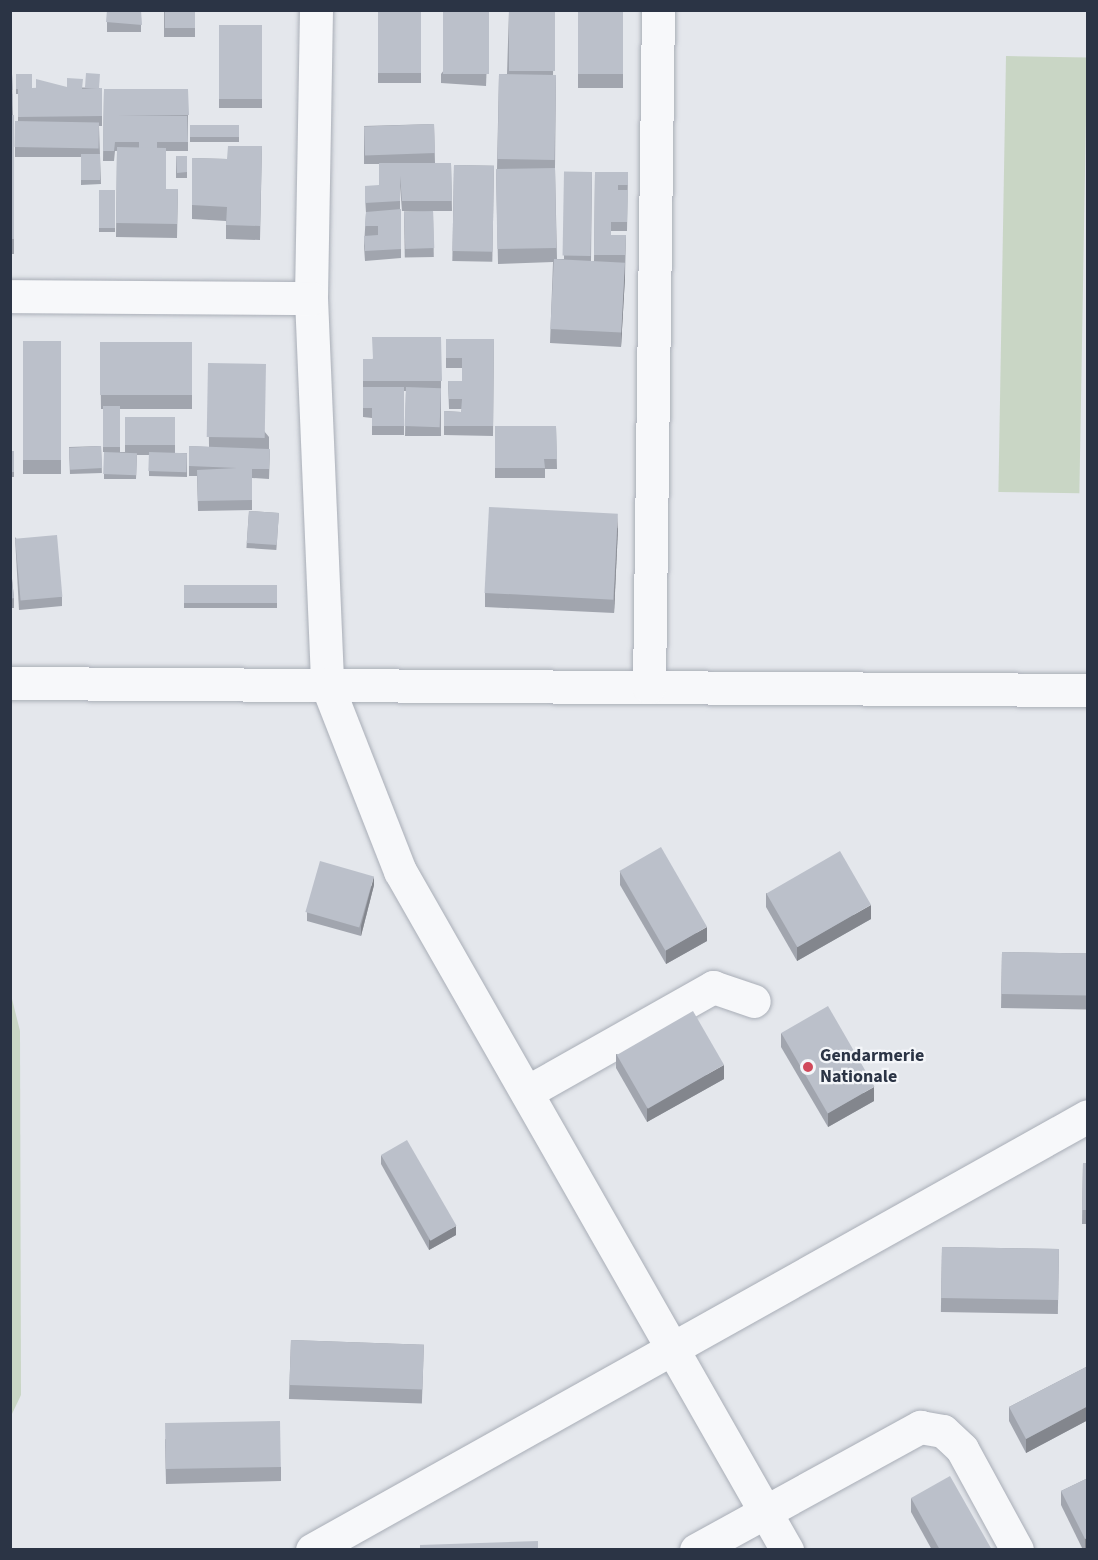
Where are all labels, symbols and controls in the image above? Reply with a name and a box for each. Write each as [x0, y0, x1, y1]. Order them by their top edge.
place label: Gendarmerie Nationale [820, 1046, 924, 1088]
marker: Gendarmerie Nationale [801, 1060, 815, 1074]

